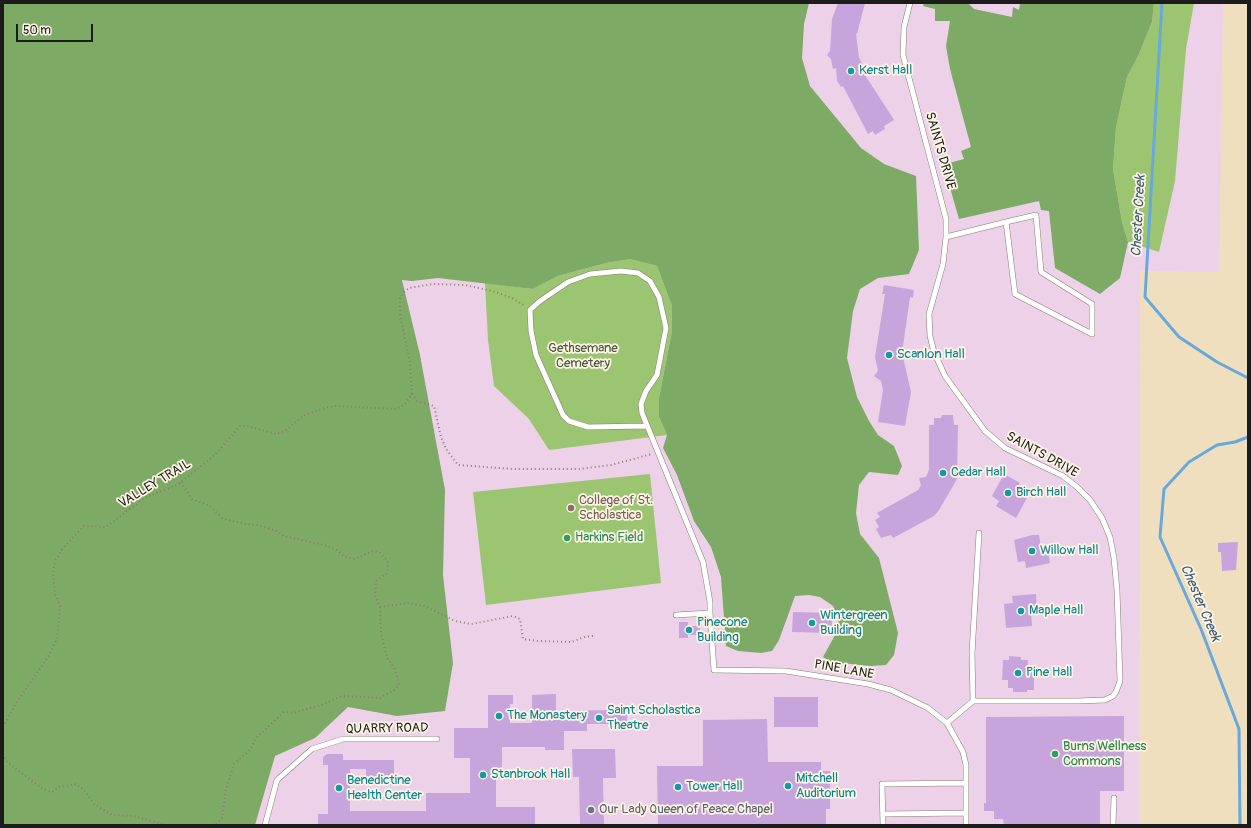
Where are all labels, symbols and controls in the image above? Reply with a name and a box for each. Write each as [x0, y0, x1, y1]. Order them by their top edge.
scale bar [18, 16, 95, 42]
text: 50 m [23, 23, 51, 38]
place label: Kerst Hall [859, 63, 912, 79]
marker: Kerst Hall [846, 66, 856, 76]
street label: SAINTS DRIVE [921, 110, 959, 192]
water label: Chester Creek [1128, 175, 1150, 257]
park label: Gethsemane Cemetery [548, 341, 618, 372]
place label: Scanlon Hall [897, 347, 965, 363]
marker: Scanlon Hall [884, 350, 894, 360]
street label: SAINTS DRIVE [1003, 429, 1081, 481]
street label: VALLEY TRAIL [116, 456, 194, 512]
place label: Cedar Hall [951, 465, 1006, 481]
marker: Cedar Hall [938, 468, 948, 478]
place label: Birch Hall [1016, 485, 1066, 501]
marker: Birch Hall [1003, 488, 1013, 498]
place label: College of St. Scholastica [579, 493, 653, 524]
marker: College of St. Scholastica [566, 503, 576, 513]
place label: Harkins Field [575, 530, 643, 546]
marker: Harkins Field [562, 533, 572, 543]
place label: Willow Hall [1040, 543, 1099, 559]
marker: Willow Hall [1027, 546, 1037, 556]
water label: Chester Creek [1176, 562, 1224, 644]
place label: Maple Hall [1029, 603, 1083, 619]
marker: Maple Hall [1016, 606, 1026, 616]
place label: Wintergreen Building [820, 608, 888, 639]
place label: Pinecone Building [697, 615, 747, 646]
marker: Wintergreen Building [807, 618, 817, 628]
marker: Pinecone Building [684, 625, 694, 635]
street label: PINE LANE [813, 657, 875, 683]
place label: Pine Hall [1026, 665, 1072, 681]
marker: Pine Hall [1013, 668, 1023, 678]
place label: Saint Scholastica Theatre [607, 703, 701, 734]
place label: The Monastery [507, 708, 587, 724]
marker: The Monastery [494, 711, 504, 721]
marker: Saint Scholastica Theatre [594, 713, 604, 723]
street label: QUARRY ROAD [345, 720, 429, 738]
place label: Burns Wellness Commons [1063, 739, 1146, 770]
marker: Burns Wellness Commons [1050, 749, 1060, 759]
place label: Stanbrook Hall [491, 767, 570, 783]
marker: Stanbrook Hall [478, 770, 488, 780]
place label: Mitchell Auditorium [796, 771, 856, 802]
place label: Benedictine Health Center [347, 773, 422, 804]
place label: Tower Hall [686, 779, 743, 795]
marker: Mitchell Auditorium [783, 781, 793, 791]
marker: Tower Hall [673, 782, 683, 792]
marker: Benedictine Health Center [334, 783, 344, 793]
place label: Our Lady Queen of Peace Chapel [599, 802, 773, 818]
marker: Our Lady Queen of Peace Chapel [586, 805, 596, 815]

